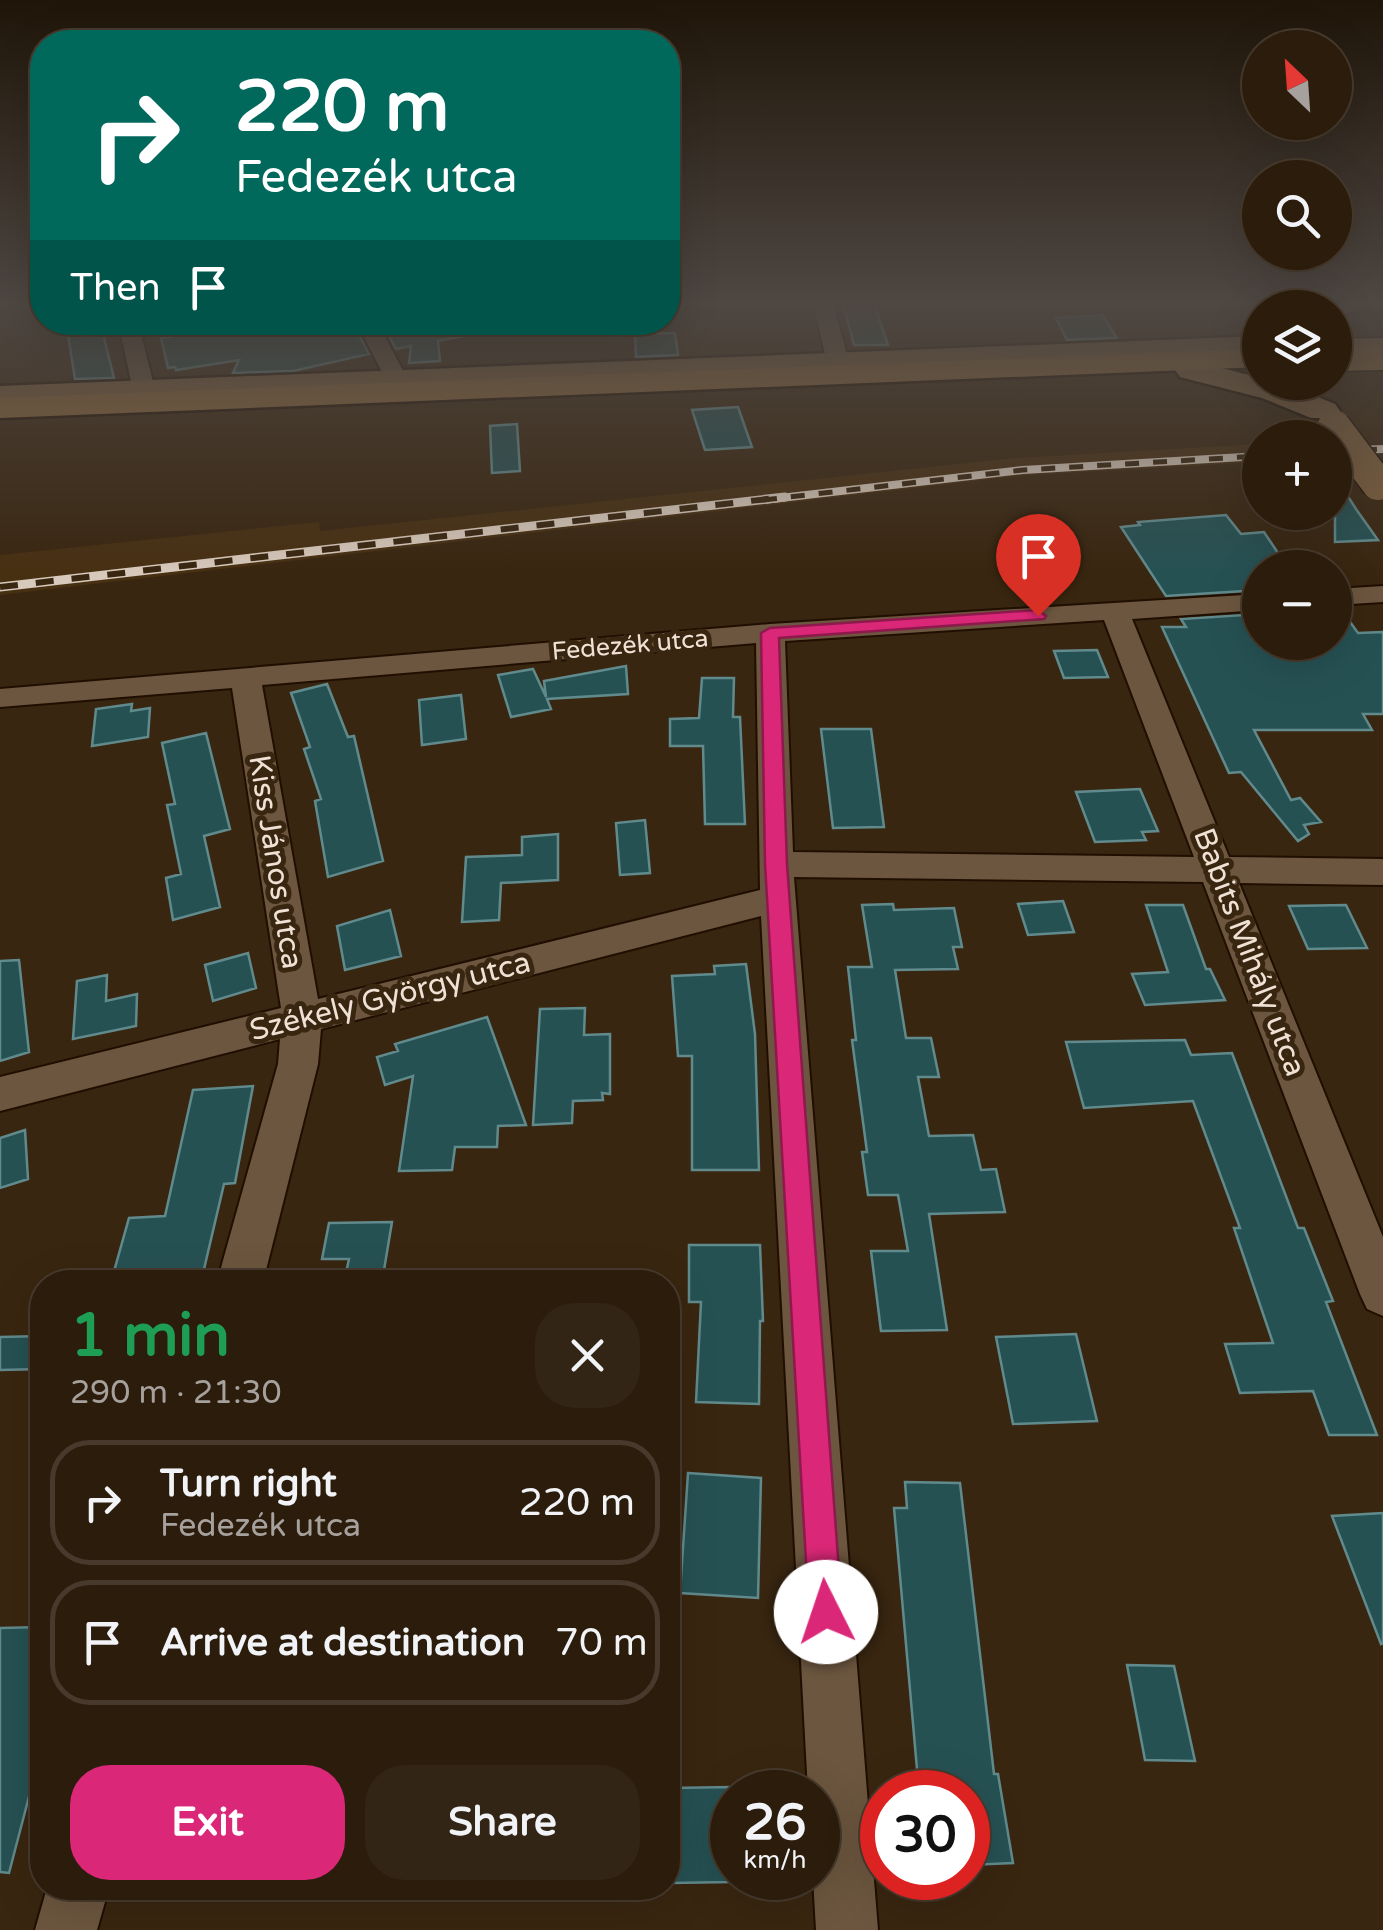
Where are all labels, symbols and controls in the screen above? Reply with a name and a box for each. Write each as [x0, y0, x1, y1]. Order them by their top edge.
north arrow [1242, 30, 1352, 140]
map controls [1242, 30, 1352, 660]
text: 220 m [235, 66, 449, 150]
icon: right [70, 70, 200, 200]
text: Fedezék utca [235, 151, 518, 205]
button: search [1242, 160, 1352, 270]
icon: arrive [181, 260, 236, 315]
text: Then [70, 265, 161, 311]
button: layers [1242, 290, 1352, 400]
button: + [1242, 420, 1352, 530]
pin [996, 514, 1081, 617]
icon: arrive [1011, 529, 1066, 584]
button: − [1242, 550, 1352, 660]
street label: Fedezék utca [551, 623, 710, 667]
street label: Kiss János utca [240, 752, 311, 972]
street label: Babits Mihály utca [1185, 823, 1314, 1081]
street label: Székely György utca [246, 944, 534, 1049]
text: 1 min [70, 1300, 230, 1372]
button: close [535, 1303, 640, 1408]
text: 290 m · 21:30 [70, 1374, 282, 1412]
text: Turn right [160, 1461, 337, 1507]
icon: right [75, 1475, 130, 1530]
text: 220 m [519, 1480, 635, 1526]
text: Fedezék utca [160, 1507, 361, 1545]
position arrow [774, 1560, 878, 1664]
icon: arrive [75, 1615, 130, 1670]
text: Arrive at destination [160, 1620, 525, 1666]
text: 70 m [555, 1620, 648, 1666]
button: Exit [70, 1765, 345, 1880]
button: Share [365, 1765, 640, 1880]
speed limit sign: 30 [860, 1770, 990, 1900]
text: 26 [744, 1793, 806, 1853]
text: km/h [744, 1845, 806, 1875]

